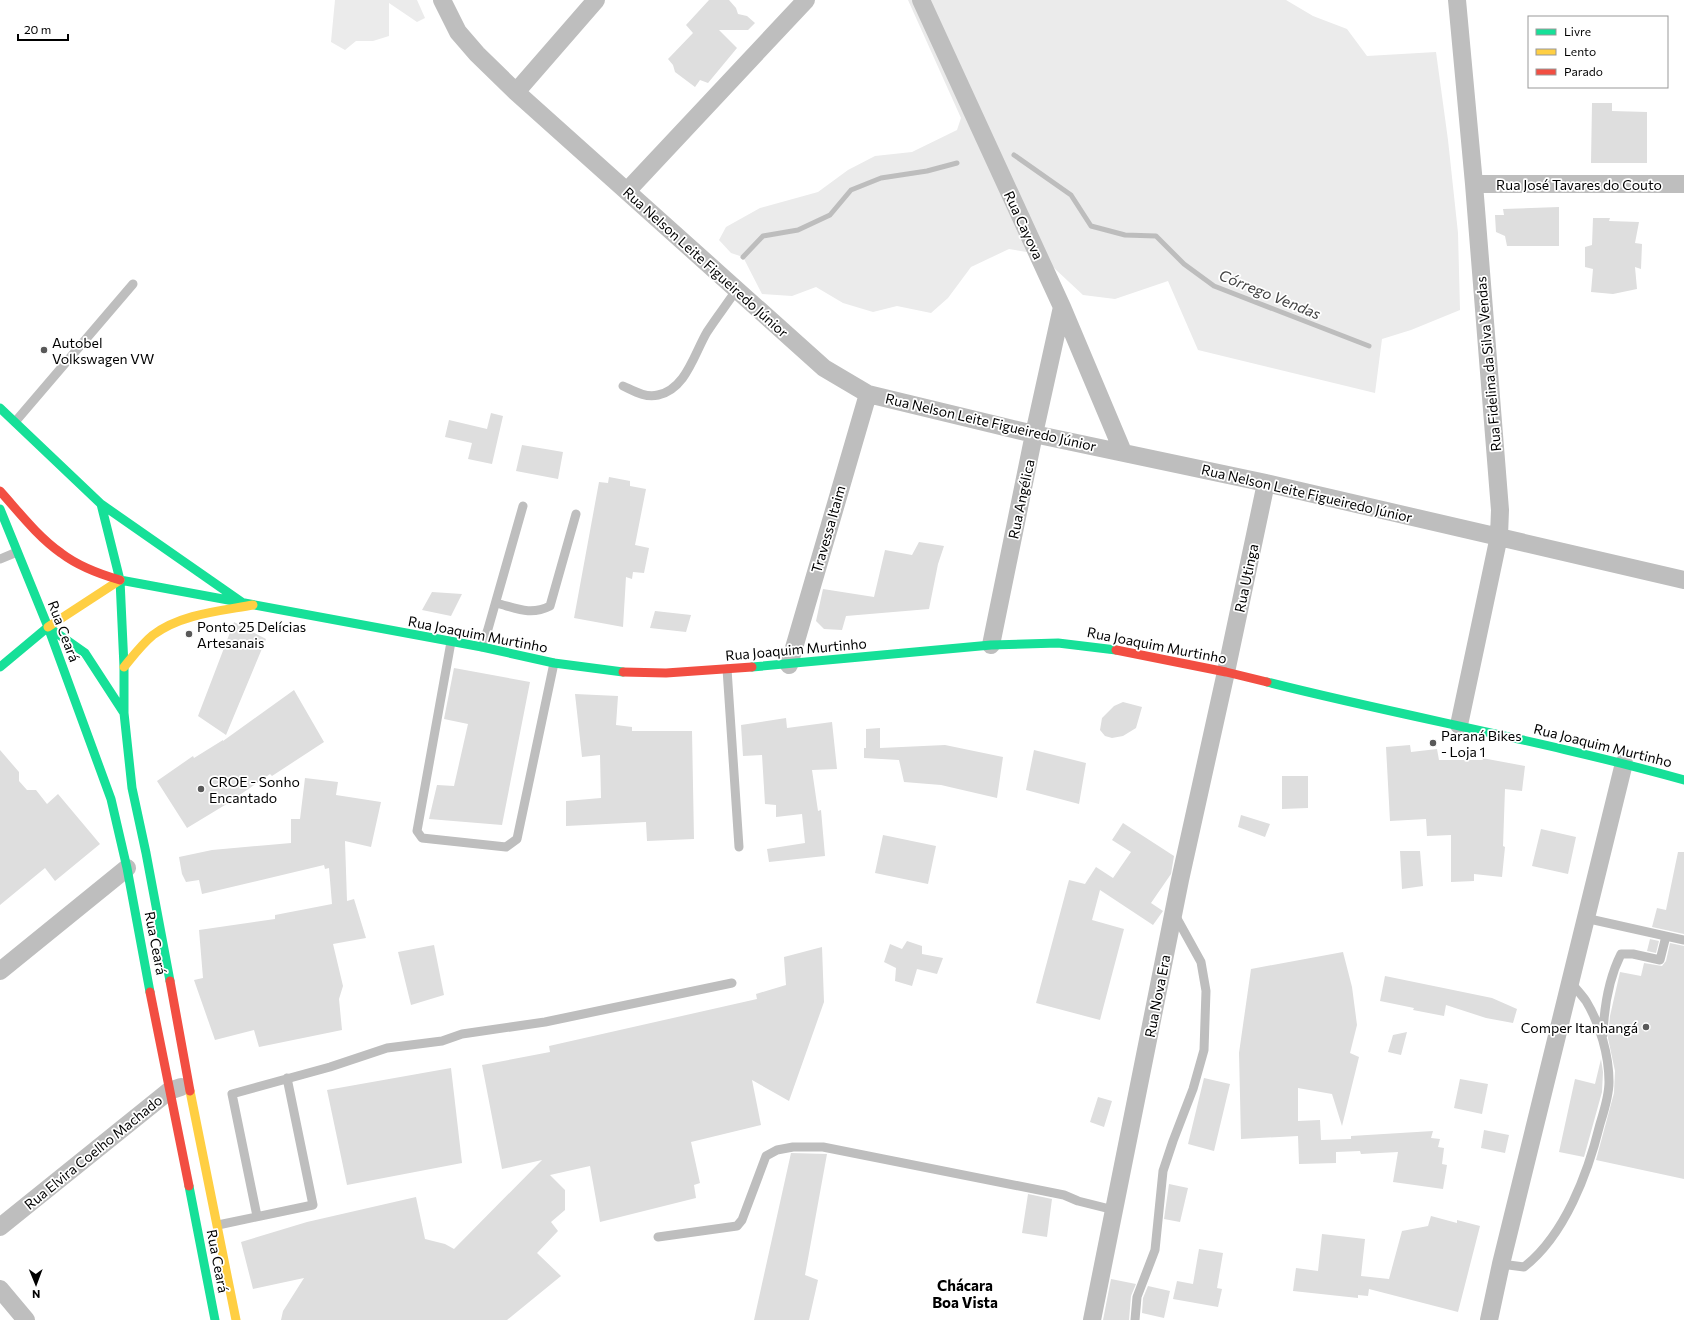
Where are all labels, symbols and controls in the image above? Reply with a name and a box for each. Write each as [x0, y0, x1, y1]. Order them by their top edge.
scale bar [18, 16, 68, 42]
legend [1528, 16, 1668, 88]
text: 20 m [24, 22, 51, 36]
text: Livre [1564, 24, 1591, 38]
text: Lento [1564, 44, 1596, 58]
text: Parado [1564, 64, 1603, 78]
street label: Rua José Tavares do Couto [1496, 176, 1662, 193]
street label: Rua Nelson Leite Figueiredo Júnior [620, 183, 792, 341]
street label: Rua Cayova [1001, 188, 1047, 262]
water label: Córrego Vendas [1217, 265, 1324, 323]
street label: Rua Fidelina da Silva Vendas [1472, 276, 1504, 452]
place label: Autobel Volkswagen VW [52, 334, 154, 367]
marker: Autobel Volkswagen VW [39, 345, 49, 355]
street label: Rua Nelson Leite Figueiredo Júnior [884, 389, 1099, 455]
street label: Rua Angélica [1004, 458, 1038, 540]
street label: Rua Nelson Leite Figueiredo Júnior [1200, 460, 1415, 526]
street label: Travessa Itaim [807, 483, 849, 575]
street label: Rua Utinga [1230, 542, 1262, 614]
street label: Rua Ceará [45, 598, 83, 664]
street label: Rua Joaquim Murtinho [407, 612, 549, 656]
place label: Ponto 25 Delícias Artesanais [197, 618, 306, 651]
street label: Rua Joaquim Murtinho [1086, 623, 1228, 667]
marker: Ponto 25 Delícias Artesanais [184, 629, 194, 639]
street label: Rua Joaquim Murtinho [725, 634, 867, 664]
street label: Rua Joaquim Murtinho [1532, 720, 1674, 770]
place label: Paraná Bikes - Loja 1 [1441, 727, 1522, 760]
marker: Paraná Bikes - Loja 1 [1428, 738, 1438, 748]
place label: CROE - Sonho Encantado [209, 773, 300, 806]
marker: CROE - Sonho Encantado [196, 784, 206, 794]
street label: Rua Ceará [142, 910, 170, 976]
street label: Rua Nova Era [1141, 953, 1173, 1039]
place label: Comper Itanhangá [1521, 1019, 1638, 1036]
marker: Comper Itanhangá [1641, 1022, 1651, 1032]
street label: Rua Elvira Coelho Machado [21, 1091, 165, 1213]
street label: Rua Ceará [204, 1228, 232, 1294]
north arrow [16, 1264, 56, 1304]
district label: Chácara Boa Vista [932, 1276, 998, 1311]
text: N [32, 1288, 40, 1301]

